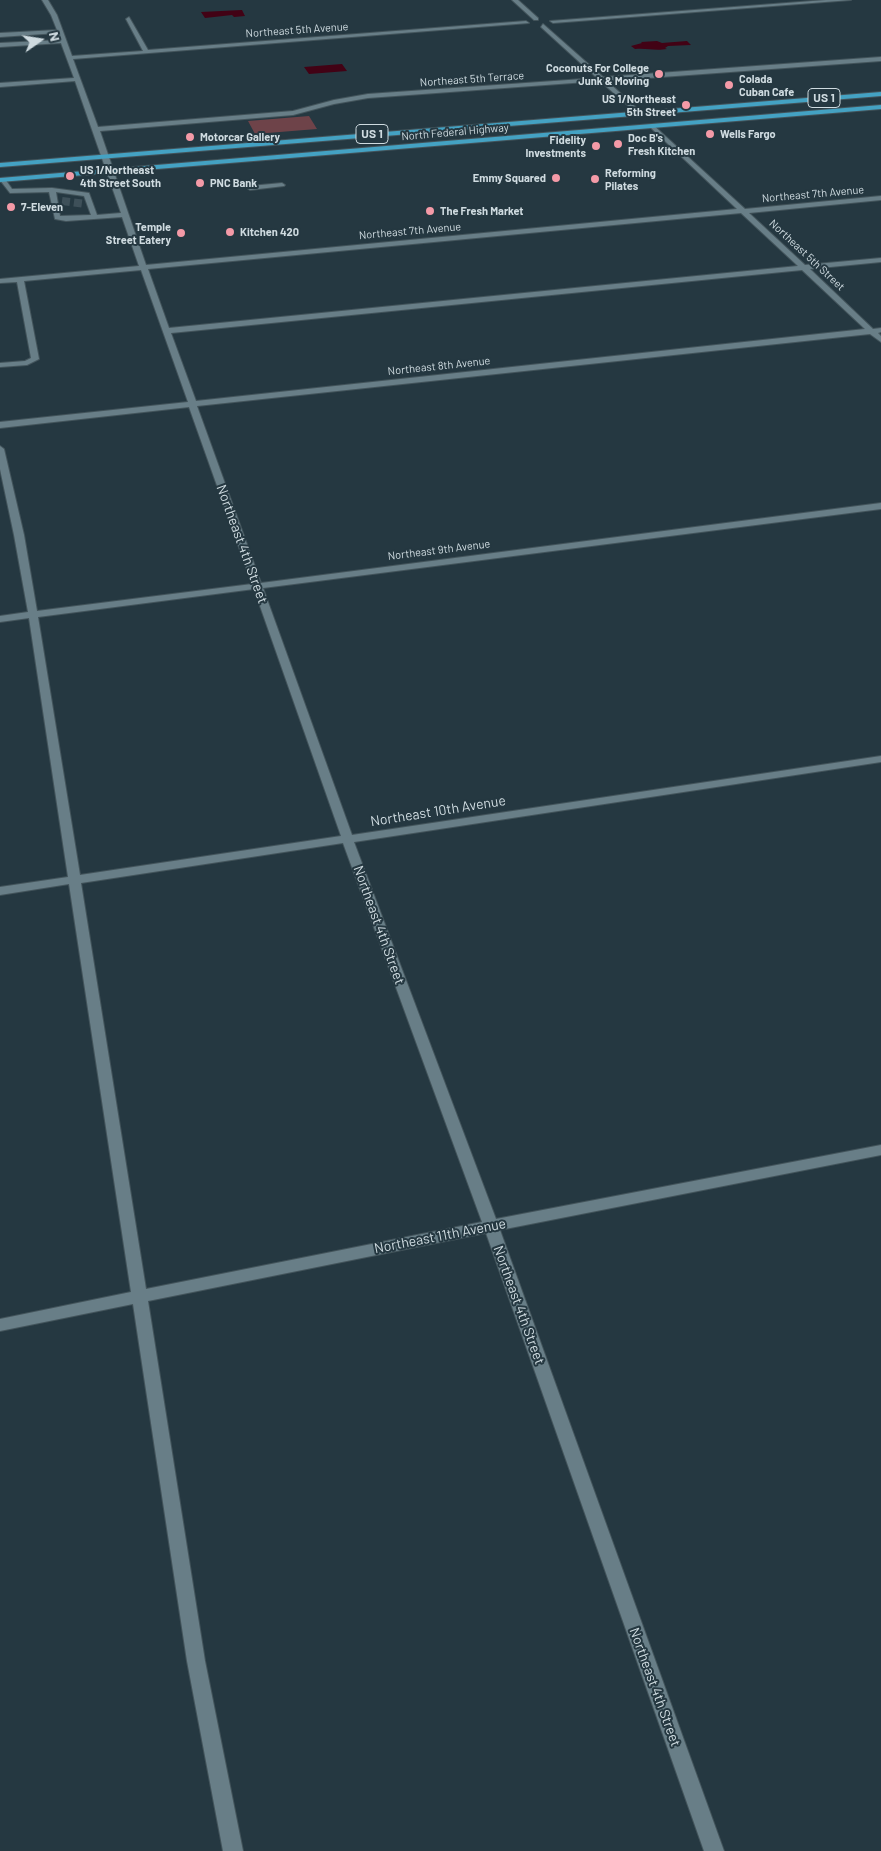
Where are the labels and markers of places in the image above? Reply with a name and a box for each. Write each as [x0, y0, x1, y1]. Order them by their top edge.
place label: Coconuts For College Junk & Moving [546, 61, 649, 87]
marker: Coconuts For College Junk & Moving [653, 68, 665, 80]
place label: Colada Cuban Cafe [739, 72, 794, 98]
marker: Colada Cuban Cafe [723, 79, 735, 91]
place label: US 1/Northeast 5th Street [602, 92, 676, 118]
marker: US 1/Northeast 5th Street [680, 99, 692, 111]
place label: Wells Fargo [720, 127, 776, 141]
marker: Wells Fargo [704, 128, 716, 140]
place label: Motorcar Gallery [200, 130, 280, 144]
marker: Motorcar Gallery [184, 131, 196, 143]
place label: Doc B's Fresh Kitchen [628, 131, 695, 157]
place label: Fidelity Investments [525, 133, 586, 159]
marker: Doc B's Fresh Kitchen [612, 138, 624, 150]
marker: Fidelity Investments [590, 140, 602, 152]
place label: US 1/Northeast 4th Street South [80, 163, 161, 189]
place label: Reforming Pilates [605, 166, 656, 192]
marker: US 1/Northeast 4th Street South [64, 170, 76, 182]
place label: Emmy Squared [473, 171, 546, 185]
marker: Emmy Squared [550, 172, 562, 184]
marker: Reforming Pilates [589, 173, 601, 185]
place label: PNC Bank [210, 176, 257, 190]
marker: PNC Bank [194, 177, 206, 189]
place label: 7-Eleven [21, 200, 63, 214]
marker: 7-Eleven [5, 201, 17, 213]
place label: The Fresh Market [440, 204, 524, 218]
marker: The Fresh Market [424, 205, 436, 217]
place label: Temple Street Eatery [106, 220, 171, 246]
place label: Kitchen 420 [240, 225, 299, 239]
marker: Kitchen 420 [224, 226, 236, 238]
marker: Temple Street Eatery [175, 227, 187, 239]

